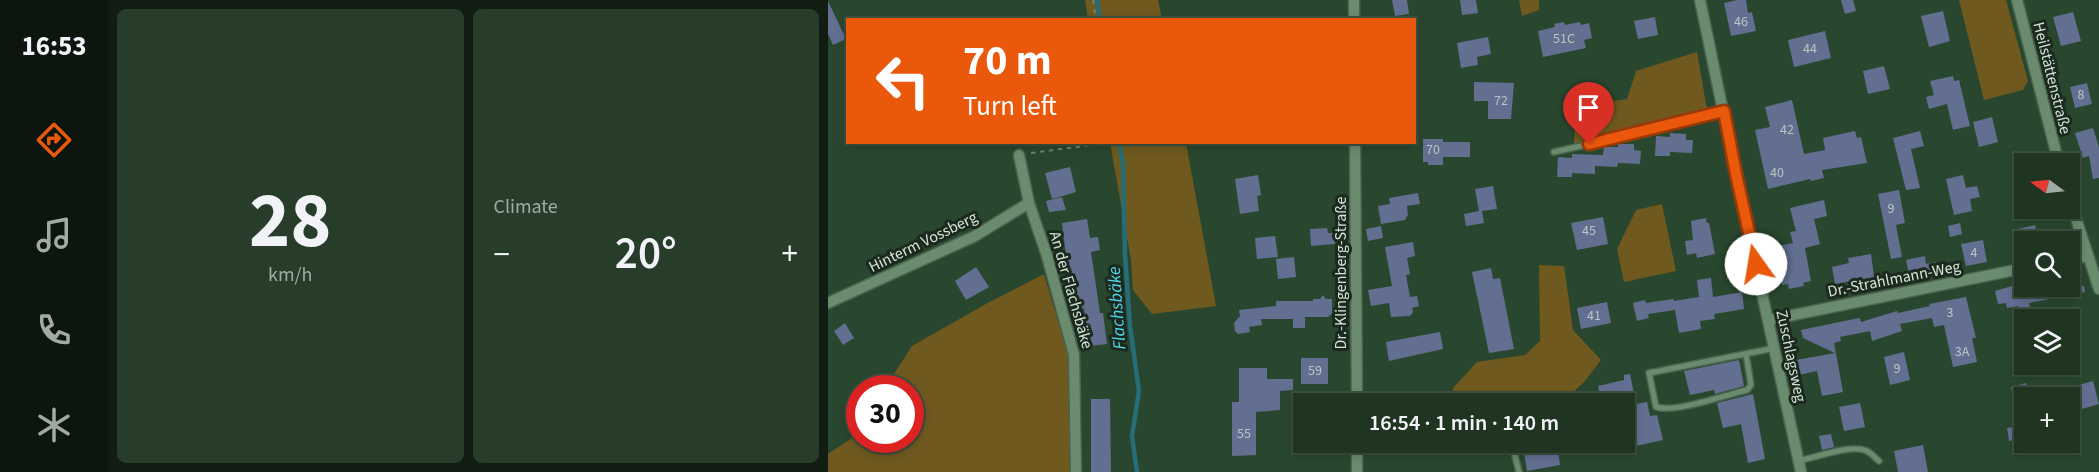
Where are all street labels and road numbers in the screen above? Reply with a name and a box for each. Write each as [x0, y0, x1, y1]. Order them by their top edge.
street label: Heilstättenstraße [2027, 20, 2077, 136]
street label: Dr.-Klingenberg-Straße [1330, 196, 1352, 349]
street label: Hinterm Vossberg [865, 206, 981, 278]
street label: An der Flachsbäke [1044, 229, 1098, 351]
street label: Dr.-Strahlmann-Weg [1826, 255, 1962, 303]
street label: Zuschlagsweg [1770, 308, 1812, 404]

